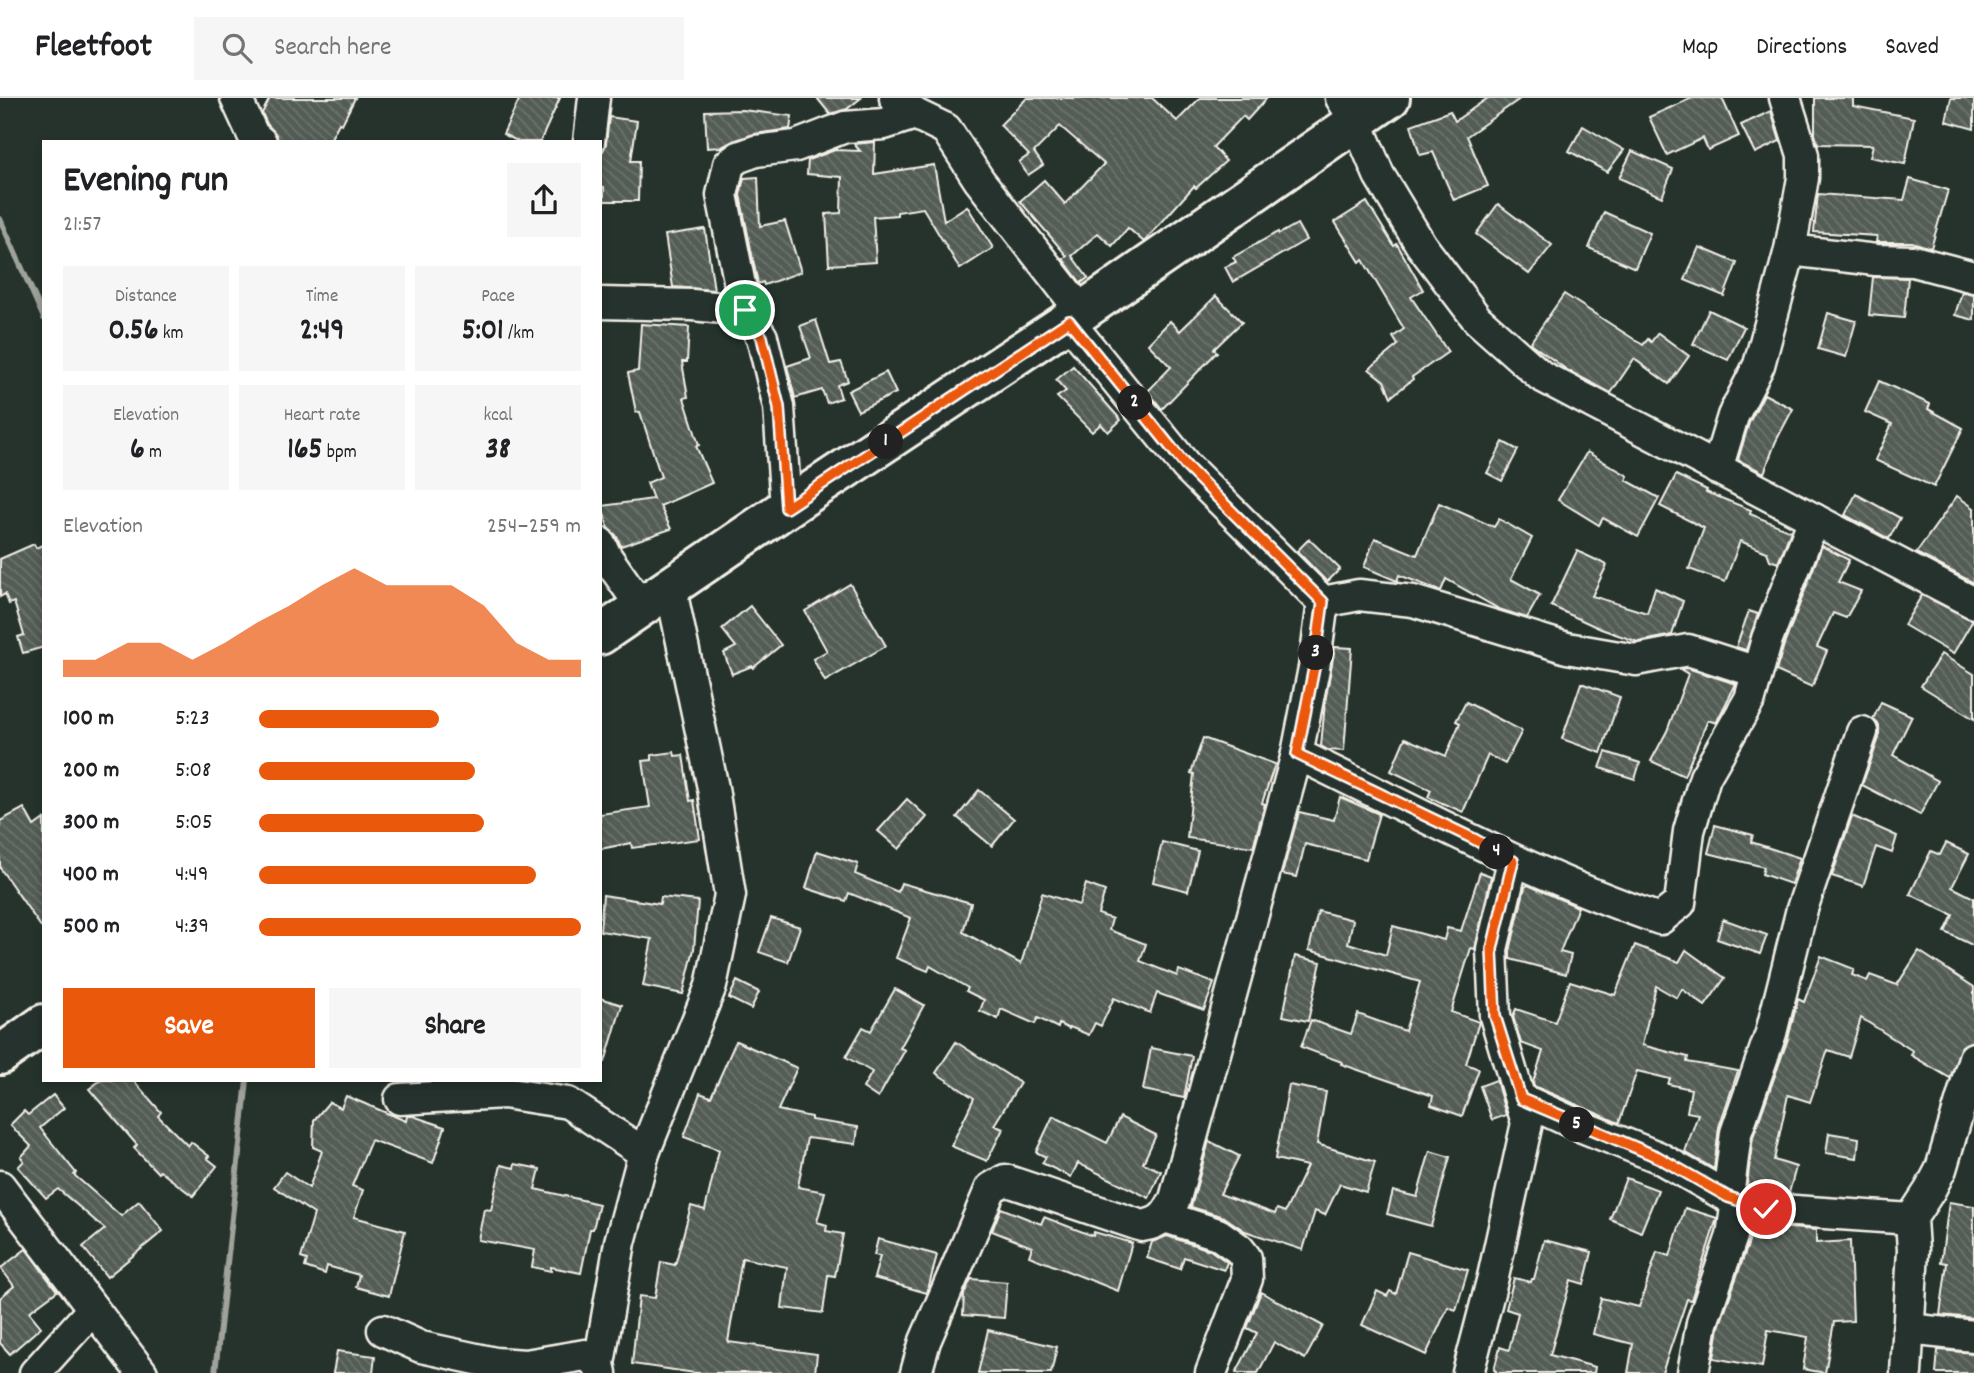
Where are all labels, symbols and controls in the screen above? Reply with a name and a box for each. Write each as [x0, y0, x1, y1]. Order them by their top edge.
search box [194, 17, 684, 80]
text: Fleetfoot [35, 25, 152, 72]
icon: search [218, 29, 256, 67]
text: Search here [274, 30, 391, 67]
text: Map [1682, 31, 1718, 65]
text: Directions [1756, 31, 1847, 65]
text: Saved [1885, 31, 1939, 65]
text: Evening run [63, 155, 228, 210]
button: share [507, 163, 581, 237]
text: 21:57 [63, 209, 101, 242]
pin [715, 280, 775, 340]
text: Distance [115, 284, 177, 311]
text: Time [306, 284, 338, 311]
text: Pace [481, 284, 515, 311]
icon: arrive [726, 291, 764, 329]
text: 0.56 [108, 311, 158, 354]
text: 2:49 [300, 311, 344, 354]
text: 5:01 [462, 311, 504, 354]
text: km [158, 321, 184, 348]
text: /km [504, 321, 534, 348]
pin: 2 [1118, 386, 1152, 420]
text: 2 [1130, 389, 1139, 416]
text: Elevation [113, 403, 179, 430]
text: Heart rate [284, 403, 360, 430]
text: kcal [484, 403, 512, 430]
pin: 1 [868, 424, 903, 460]
text: 1 [883, 428, 888, 455]
text: 6 [130, 430, 145, 473]
text: 165 [287, 430, 322, 473]
text: 38 [485, 430, 511, 473]
text: m [145, 440, 162, 467]
text: bpm [322, 440, 357, 467]
text: Elevation [63, 511, 143, 544]
text: 254–259 m [487, 511, 581, 544]
pin: 3 [1298, 636, 1334, 670]
text: 3 [1311, 639, 1320, 666]
text: 100 m [63, 703, 114, 736]
text: 5:23 [175, 703, 210, 736]
text: 200 m [63, 755, 119, 788]
text: 5:08 [175, 755, 211, 788]
text: 300 m [63, 807, 119, 840]
text: 5:05 [175, 807, 213, 840]
pin: 4 [1480, 834, 1514, 870]
text: 4 [1493, 838, 1500, 865]
text: 400 m [63, 859, 119, 892]
text: 4:49 [175, 859, 208, 892]
text: 500 m [63, 911, 120, 944]
text: 4:39 [175, 911, 209, 944]
button: Save [63, 988, 315, 1068]
button: Share [329, 988, 581, 1068]
pin: 5 [1560, 1108, 1594, 1142]
text: 5 [1572, 1111, 1581, 1138]
pin [1736, 1179, 1796, 1239]
icon: check [1747, 1190, 1785, 1228]

